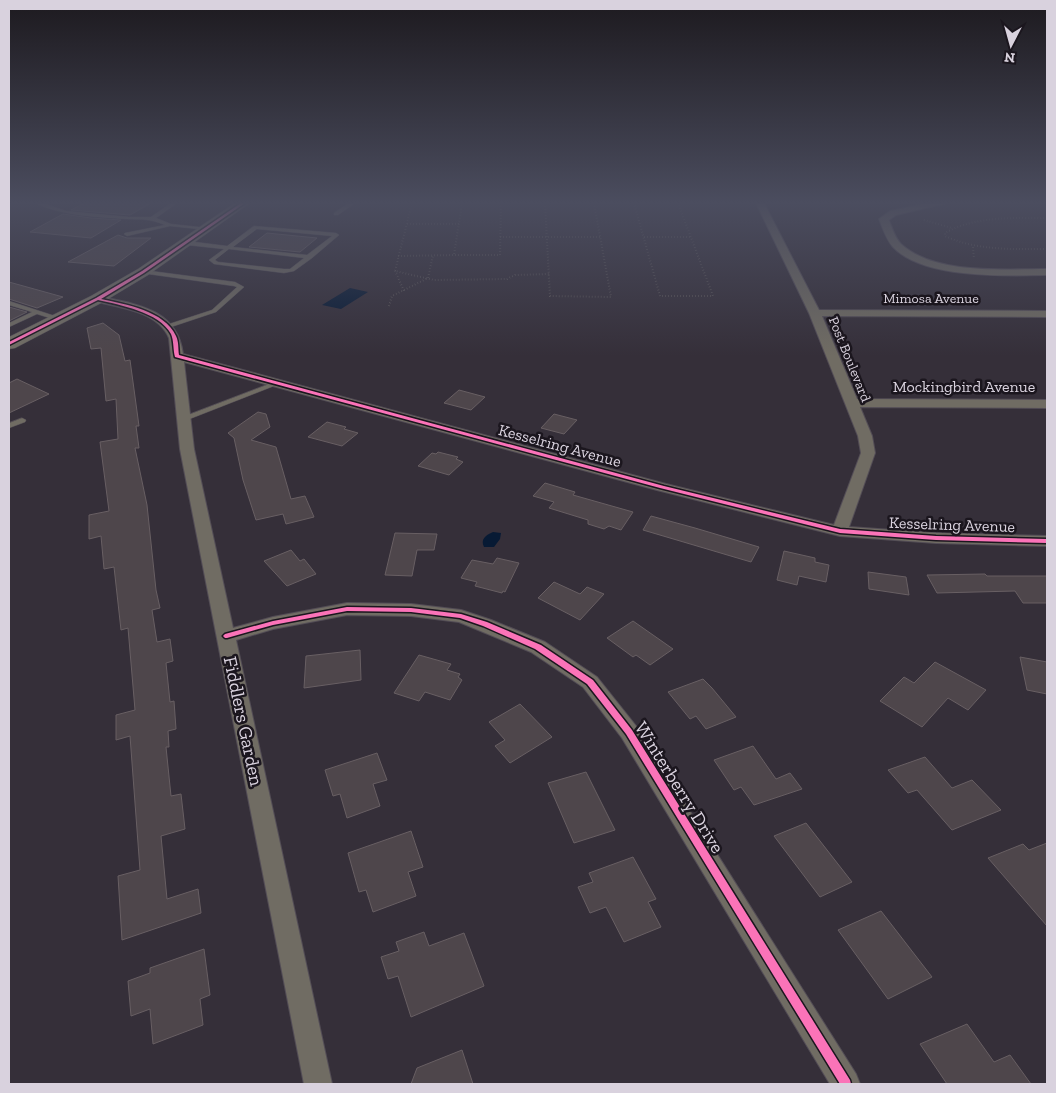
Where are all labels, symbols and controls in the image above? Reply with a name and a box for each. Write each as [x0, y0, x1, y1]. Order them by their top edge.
north arrow [986, 20, 1036, 70]
text: N [1003, 48, 1016, 66]
street label: Mimosa Avenue [883, 290, 979, 307]
street label: Post Boulevard [825, 314, 874, 405]
street label: Mockingbird Avenue [893, 377, 1035, 396]
street label: Kesselring Avenue [496, 420, 623, 471]
street label: Kesselring Avenue [889, 513, 1015, 536]
street label: Fiddlers Garden [219, 654, 268, 788]
street label: Winterberry Drive [630, 717, 729, 857]

